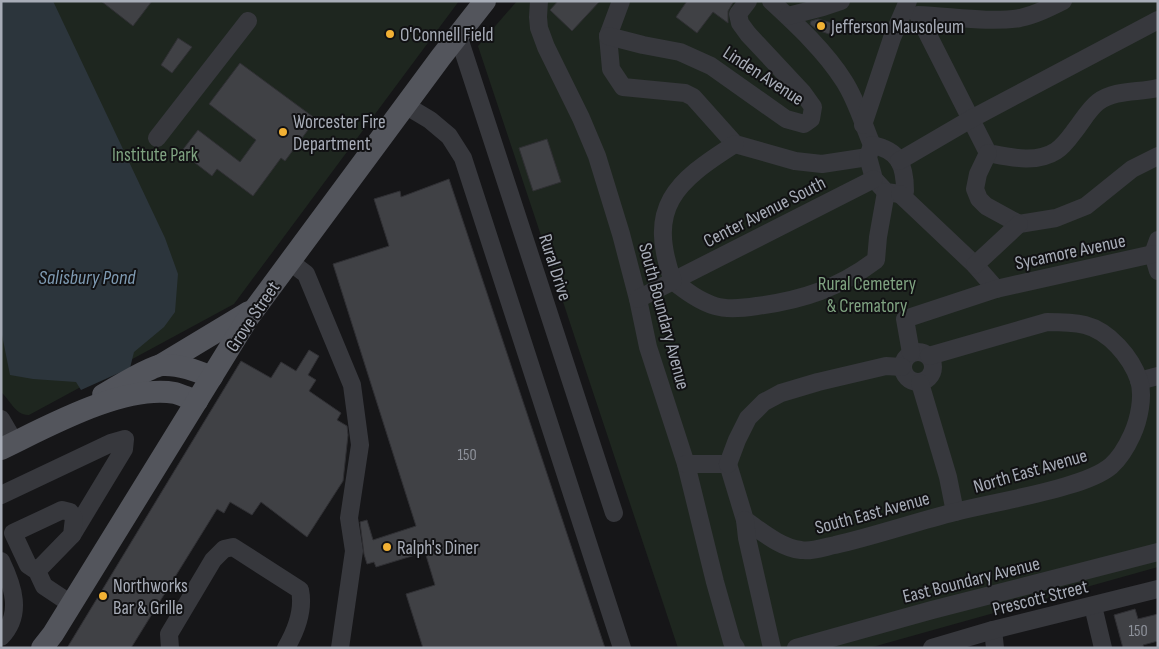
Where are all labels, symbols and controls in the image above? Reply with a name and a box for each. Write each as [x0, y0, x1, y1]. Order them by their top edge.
place label: Jefferson Mausoleum [830, 16, 964, 39]
marker: Jefferson Mausoleum [815, 20, 827, 32]
place label: O'Connell Field [400, 24, 493, 47]
marker: O'Connell Field [384, 28, 396, 40]
street label: Linden Avenue [718, 42, 808, 111]
place label: Worcester Fire Department [293, 111, 386, 156]
marker: Worcester Fire Department [277, 126, 289, 138]
park label: Institute Park [112, 144, 199, 167]
street label: Center Avenue South [700, 172, 830, 253]
street label: Sycamore Avenue [1013, 230, 1128, 275]
street label: Rural Drive [533, 231, 576, 304]
street label: South Boundary Avenue [633, 240, 694, 392]
water label: Salisbury Pond [39, 266, 136, 290]
park label: Rural Cemetery & Crematory [818, 273, 917, 318]
street label: Grove Street [221, 277, 285, 357]
street label: North East Avenue [971, 444, 1090, 499]
house number: 150 [457, 446, 477, 465]
street label: South East Avenue [812, 487, 932, 540]
place label: Ralph's Diner [397, 537, 479, 560]
marker: Ralph's Diner [381, 541, 393, 553]
street label: East Boundary Avenue [900, 552, 1042, 609]
place label: Northworks Bar & Grille [113, 575, 188, 620]
street label: Prescott Street [990, 575, 1091, 621]
marker: Northworks Bar & Grille [97, 590, 109, 602]
house number: 150 [1128, 622, 1148, 641]

